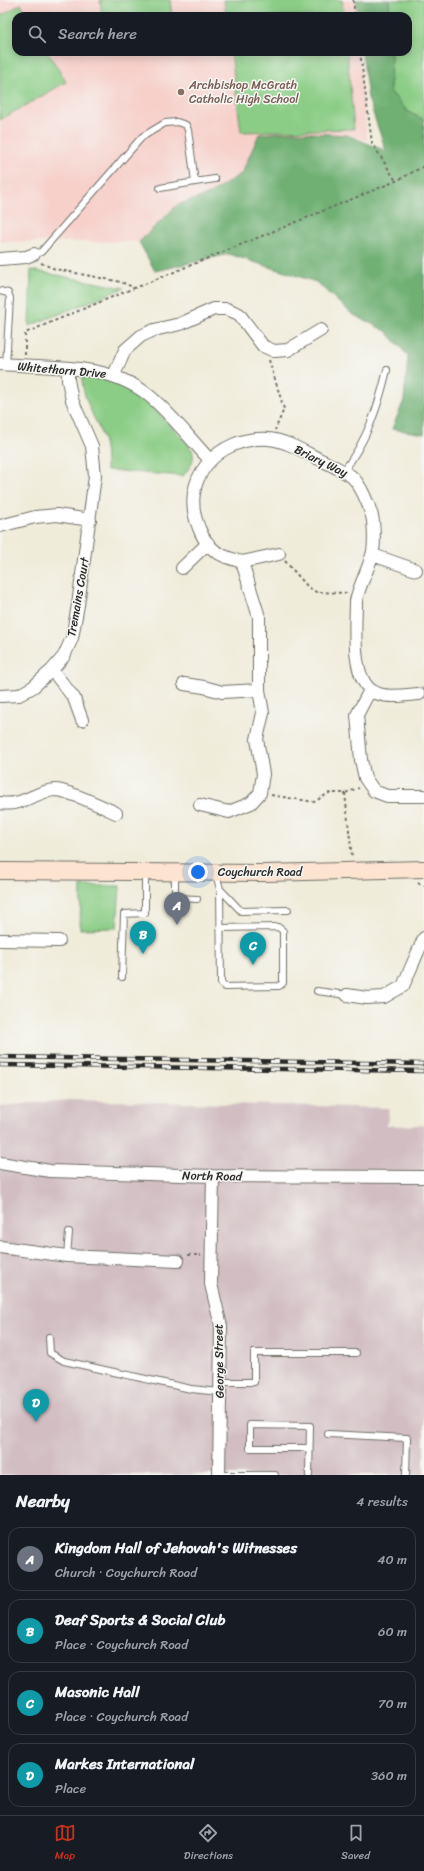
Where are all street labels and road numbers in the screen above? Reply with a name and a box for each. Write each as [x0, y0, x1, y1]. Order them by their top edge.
street label: Whitethorn Drive [17, 355, 107, 385]
street label: Briary Way [290, 439, 352, 484]
street label: Tremains Court [60, 554, 96, 638]
street label: Coychurch Road [218, 861, 304, 883]
street label: North Road [182, 1164, 244, 1188]
street label: George Street [207, 1324, 231, 1398]

